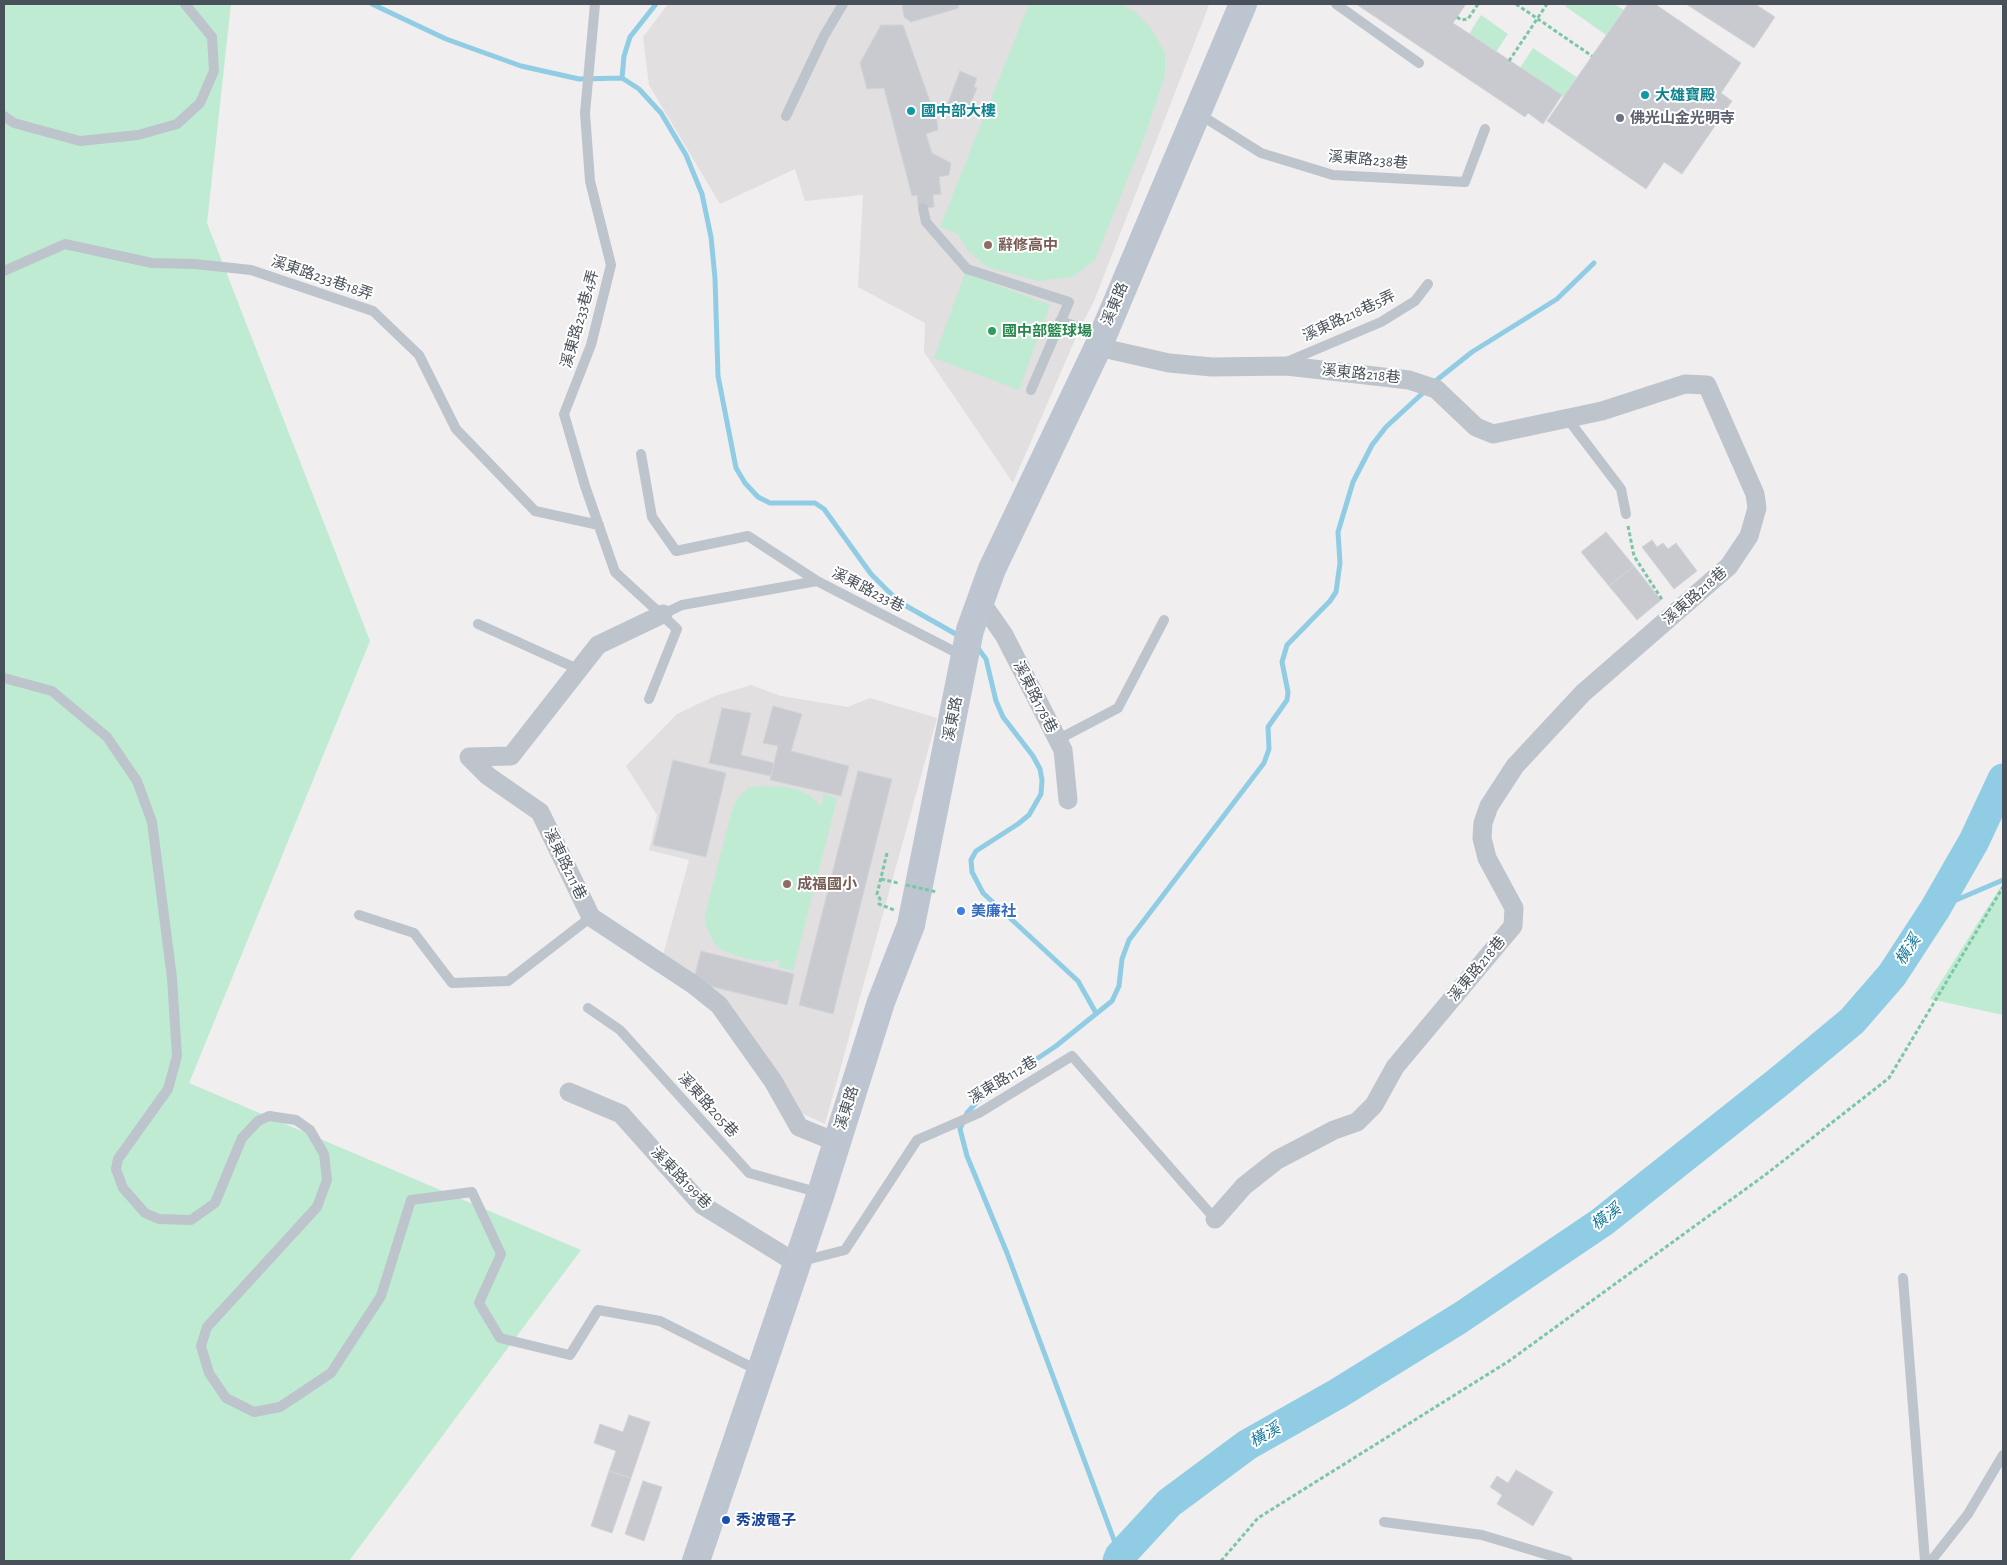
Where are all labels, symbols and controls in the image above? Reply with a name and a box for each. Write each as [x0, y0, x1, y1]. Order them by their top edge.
place label: 大雄寶殿 [1655, 86, 1715, 104]
marker: 大雄寶殿 [1639, 89, 1651, 101]
place label: 國中部大樓 [921, 102, 996, 120]
marker: 國中部大樓 [905, 105, 917, 117]
place label: 佛光山金光明寺 [1630, 109, 1735, 127]
marker: 佛光山金光明寺 [1614, 112, 1626, 124]
street label: 溪東路238巷 [1327, 148, 1409, 172]
place label: 辭修高中 [998, 236, 1058, 254]
marker: 辭修高中 [982, 239, 994, 251]
street label: 溪東路233巷18弄 [269, 252, 375, 304]
street label: 溪東路233巷4弄 [557, 268, 603, 370]
street label: 溪東路 [1098, 280, 1132, 328]
street label: 溪東路218巷5弄 [1300, 287, 1398, 345]
place label: 國中部籃球場 [1002, 322, 1092, 340]
marker: 國中部籃球場 [986, 325, 998, 337]
street label: 溪東路218巷 [1321, 361, 1401, 387]
street label: 溪東路218巷 [1659, 563, 1731, 629]
street label: 溪東路233巷 [829, 564, 907, 616]
street label: 溪東路178巷 [1009, 658, 1061, 736]
street label: 溪東路 [940, 695, 966, 743]
street label: 溪東路211巷 [540, 825, 590, 903]
place label: 成福國小 [797, 875, 857, 893]
marker: 成福國小 [781, 878, 793, 890]
place label: 美廉社 [971, 902, 1016, 920]
marker: 美廉社 [955, 905, 967, 917]
water label: 橫溪 [1891, 931, 1925, 969]
street label: 溪東路218巷 [1445, 933, 1509, 1005]
street label: 溪東路112巷 [965, 1052, 1041, 1108]
street label: 溪東路205巷 [674, 1069, 742, 1141]
street label: 溪東路 [831, 1084, 863, 1132]
street label: 溪東路199巷 [647, 1143, 715, 1213]
water label: 橫溪 [1587, 1200, 1625, 1234]
water label: 橫溪 [1246, 1419, 1284, 1451]
place label: 秀波電子 [736, 1511, 796, 1529]
marker: 秀波電子 [720, 1514, 732, 1526]

